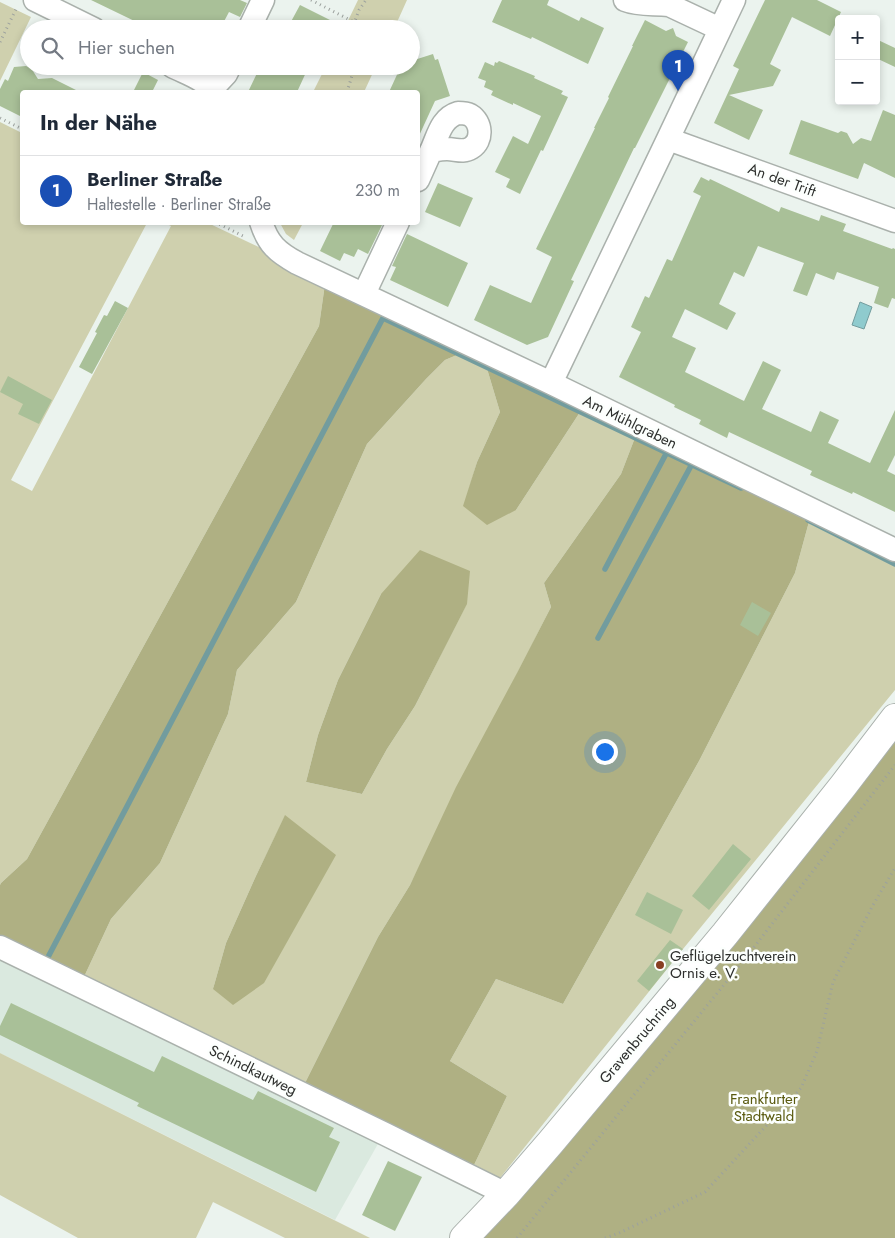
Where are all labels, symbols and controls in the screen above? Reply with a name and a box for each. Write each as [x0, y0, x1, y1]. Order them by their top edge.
map controls [835, 15, 880, 105]
button: + [835, 15, 880, 60]
search box [20, 20, 420, 75]
icon: search [38, 34, 66, 62]
text: Hier suchen [78, 34, 175, 61]
pin: 1 [662, 50, 694, 91]
button: − [835, 60, 880, 105]
text: In der Nähe [40, 108, 157, 138]
street label: An der Trift [745, 158, 819, 203]
text: Berliner Straße [87, 166, 222, 193]
text: 1 [52, 179, 60, 202]
text: 230 m [355, 179, 400, 202]
text: Haltestelle · Berliner Straße [87, 193, 271, 216]
street label: Am Mühlgraben [579, 390, 681, 454]
your location [592, 739, 618, 765]
place label: Geflügelzuchtverein Ornis e. V. [670, 945, 796, 984]
marker: Geflügelzuchtverein Ornis e. V. [654, 959, 666, 971]
street label: Gravenbruchring [594, 992, 680, 1088]
street label: Schindkautweg [205, 1039, 301, 1101]
park label: Frankfurter Stadtwald [730, 1088, 799, 1127]

